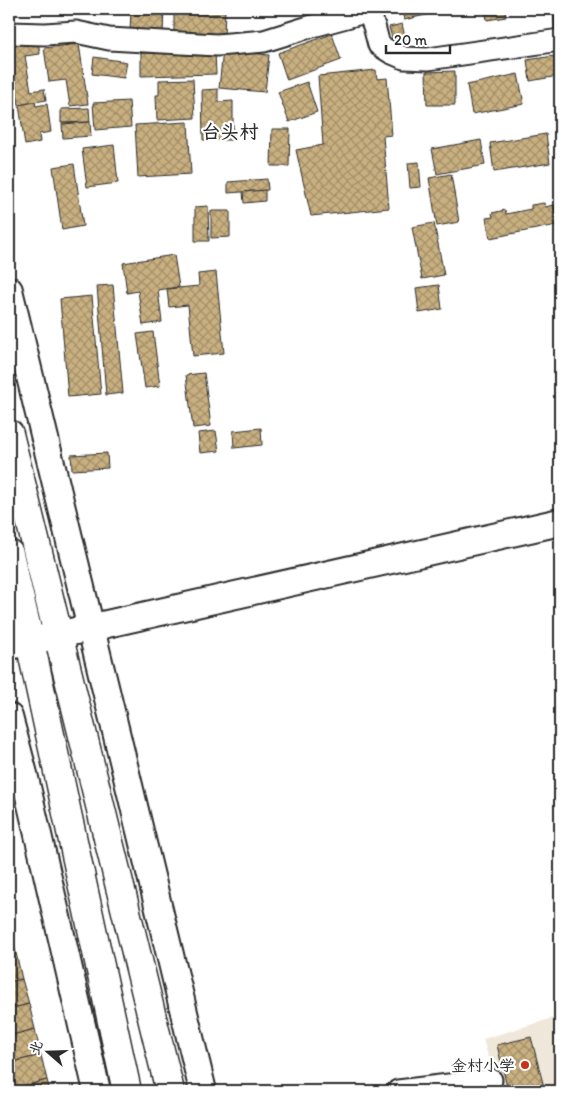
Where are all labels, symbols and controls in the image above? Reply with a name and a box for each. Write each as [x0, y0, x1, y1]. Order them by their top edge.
scale bar [386, 22, 450, 54]
text: 20 m [394, 31, 428, 49]
district label: 台头村 [201, 120, 259, 143]
north arrow [22, 1028, 72, 1078]
text: 北 [26, 1038, 47, 1057]
place label: 金村小学 [451, 1056, 515, 1075]
marker: 金村小学 [519, 1059, 531, 1071]

